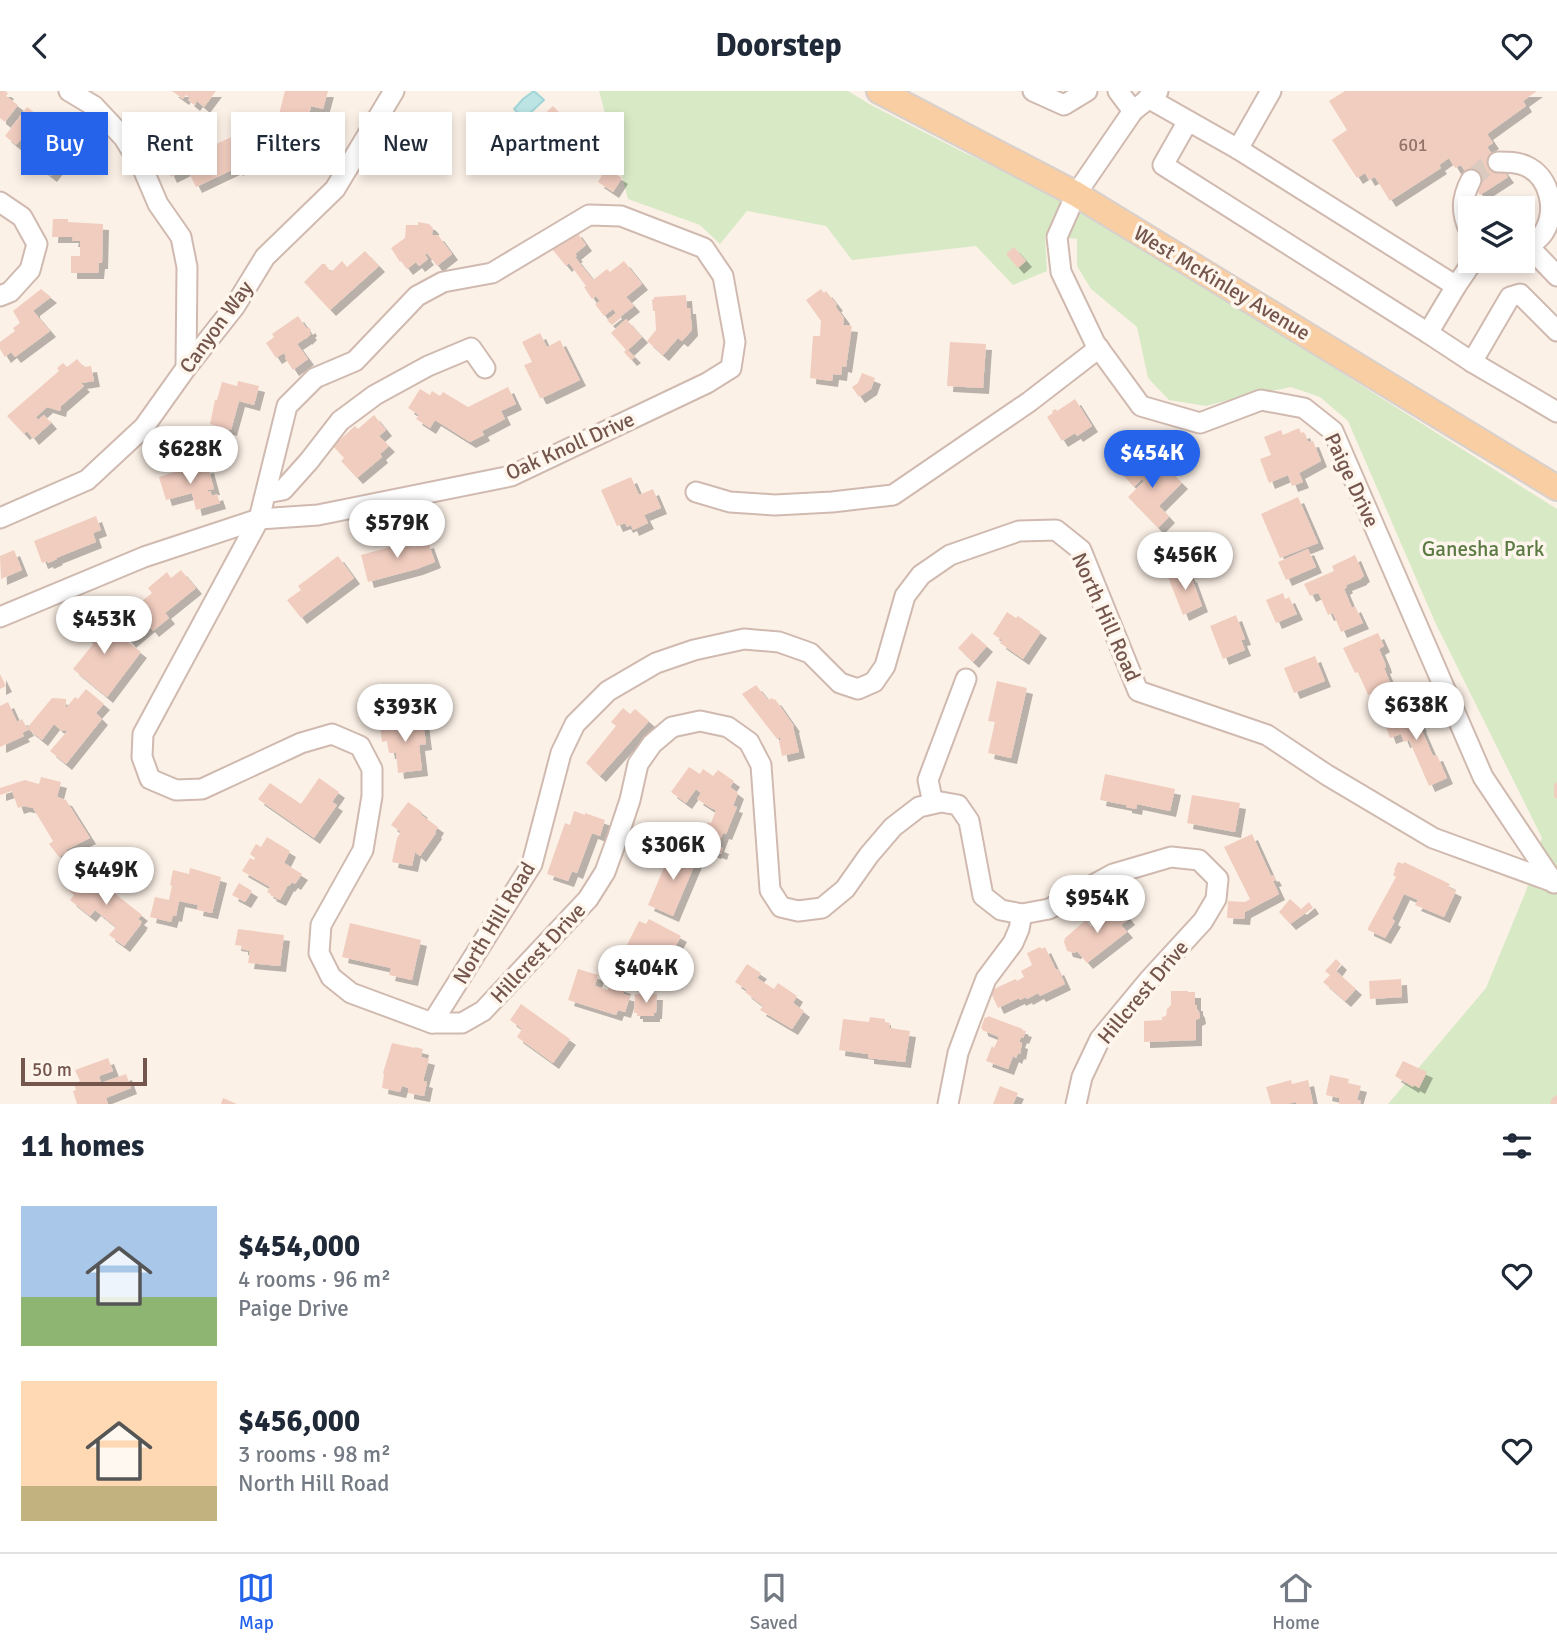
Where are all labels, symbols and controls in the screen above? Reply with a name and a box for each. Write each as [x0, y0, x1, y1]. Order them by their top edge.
text: Doorstep [715, 26, 842, 65]
icon: back [21, 27, 59, 65]
icon: heart [1498, 27, 1536, 65]
chip: Buy [21, 112, 108, 175]
chip: Rent [122, 112, 217, 175]
chip: Filters [231, 112, 345, 175]
chip: New [359, 112, 452, 175]
chip: Apartment [466, 112, 624, 175]
house number: 601 [1398, 134, 1428, 156]
map controls [1458, 196, 1535, 273]
button: layers [1458, 196, 1535, 273]
street label: West McKinley Avenue [1129, 220, 1315, 346]
street label: Canyon Way [174, 275, 258, 378]
street label: Oak Knoll Drive [502, 406, 638, 486]
pin: $628K [141, 427, 239, 486]
street label: Paige Drive [1319, 429, 1385, 531]
pin: $454K [1103, 431, 1201, 490]
text: $628K [158, 434, 222, 463]
text: $454K [1120, 438, 1184, 467]
pin: $579K [348, 501, 446, 560]
text: $579K [365, 508, 429, 537]
pin: $456K [1136, 533, 1234, 592]
park label: Ganesha Park [1422, 536, 1545, 562]
text: $456K [1153, 540, 1217, 569]
street label: North Hill Road [1066, 549, 1146, 685]
pin: $453K [55, 596, 153, 656]
text: $453K [72, 604, 136, 633]
pin: $638K [1367, 683, 1465, 742]
pin: $393K [356, 685, 454, 744]
text: $638K [1384, 690, 1448, 719]
text: $393K [373, 692, 437, 721]
pin: $306K [624, 823, 722, 882]
text: $306K [641, 830, 705, 859]
pin: $449K [57, 847, 155, 907]
text: $449K [74, 855, 138, 884]
street label: North Hill Road [447, 857, 541, 989]
pin: $954K [1048, 875, 1146, 935]
text: $954K [1065, 883, 1129, 912]
street label: Hillcrest Drive [485, 897, 591, 1009]
street label: Hillcrest Drive [1092, 935, 1194, 1049]
pin: $404K [597, 946, 695, 1005]
text: $404K [614, 953, 678, 982]
scale bar [21, 1055, 147, 1087]
text: 50 m [32, 1058, 72, 1082]
icon: filters [1498, 1127, 1536, 1165]
text: 11 homes [21, 1128, 144, 1165]
text: $454,000 [238, 1228, 360, 1265]
icon: home [77, 1234, 161, 1318]
icon: heart [1498, 1257, 1536, 1295]
text: 4 rooms · 96 m² [238, 1265, 391, 1294]
text: Paige Drive [238, 1294, 349, 1323]
text: $456,000 [238, 1403, 360, 1440]
icon: home [77, 1409, 161, 1493]
icon: heart [1498, 1432, 1536, 1470]
text: 3 rooms · 98 m² [238, 1440, 391, 1469]
text: North Hill Road [238, 1469, 389, 1498]
tab: Map [237, 1569, 275, 1635]
tab: Saved [750, 1569, 798, 1635]
tab: Home [1272, 1569, 1320, 1635]

